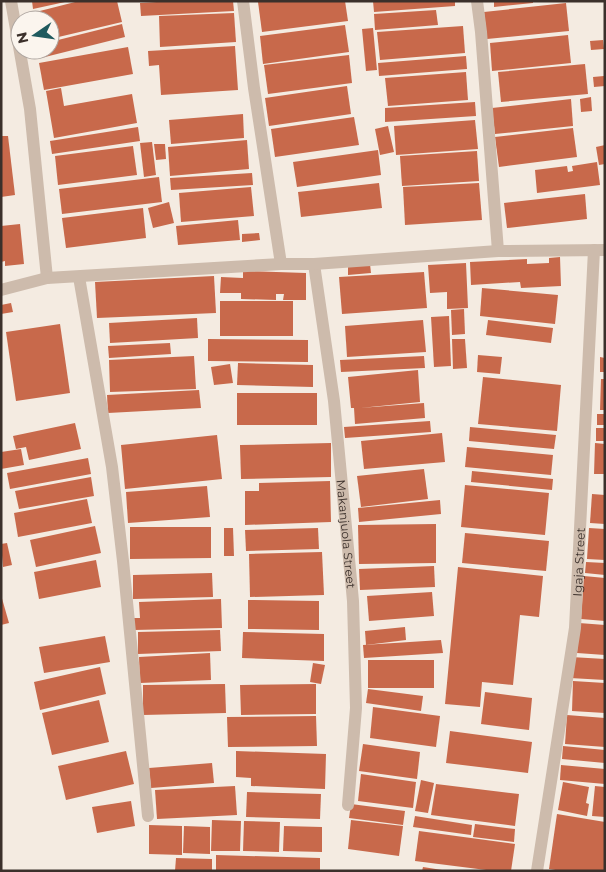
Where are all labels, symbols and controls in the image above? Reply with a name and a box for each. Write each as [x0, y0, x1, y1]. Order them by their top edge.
north arrow [10, 10, 60, 60]
text: N [12, 30, 32, 45]
street label: Makanjuola Street [334, 479, 359, 589]
street label: Igaja Street [569, 527, 588, 597]

